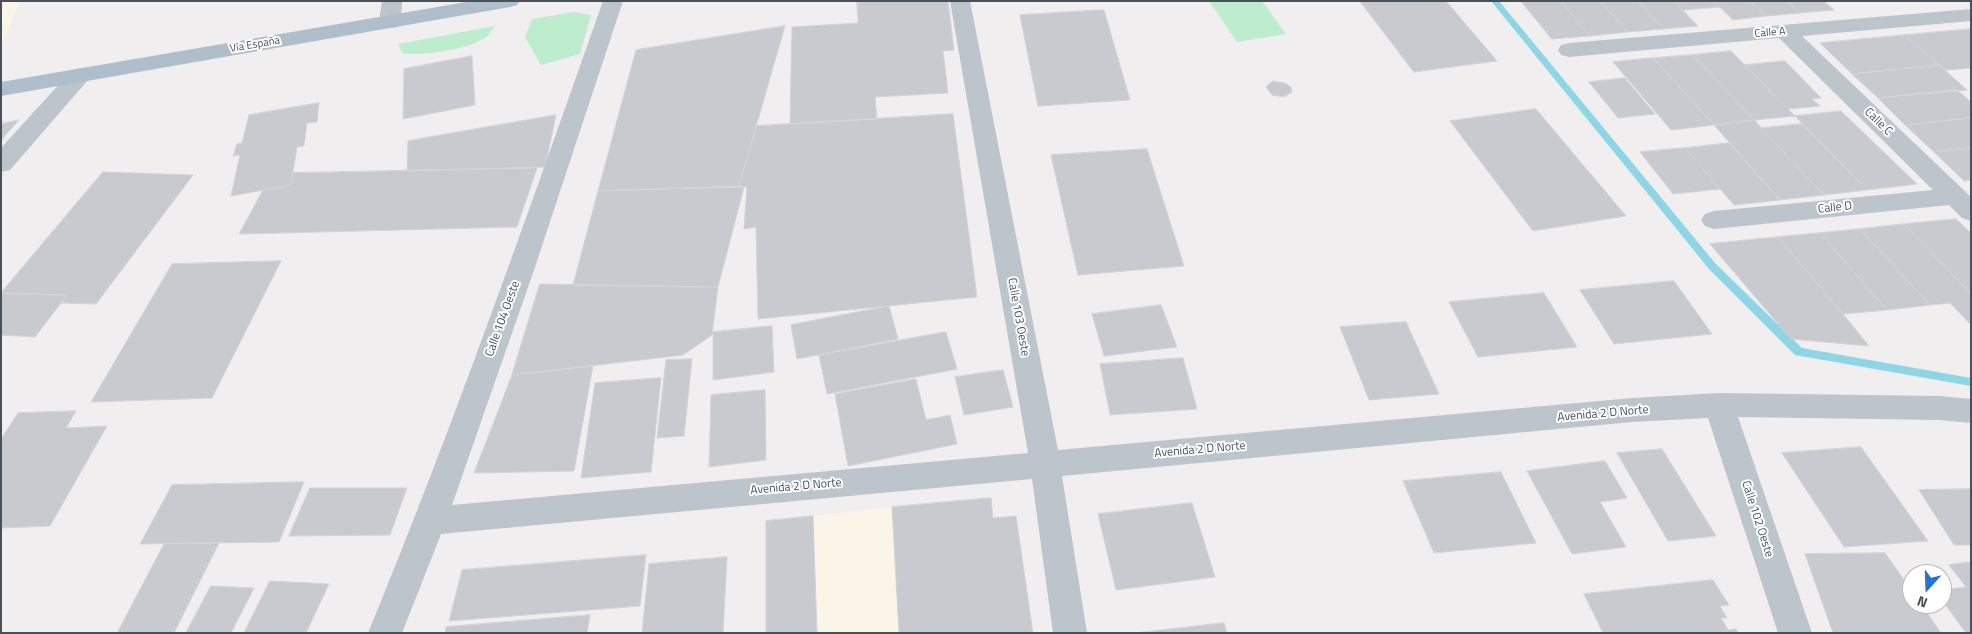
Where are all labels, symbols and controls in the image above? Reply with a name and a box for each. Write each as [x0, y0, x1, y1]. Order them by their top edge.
street label: Calle A [1754, 25, 1786, 41]
street label: Vía España [229, 34, 281, 56]
street label: Calle C [1861, 105, 1895, 139]
street label: Calle D [1817, 199, 1853, 217]
street label: Calle 103 Oeste [1004, 277, 1032, 357]
street label: Calle 104 Oeste [483, 279, 523, 359]
street label: Avenida 2 D Norte [1557, 403, 1649, 425]
street label: Avenida 2 D Norte [1154, 439, 1246, 461]
street label: Avenida 2 D Norte [750, 476, 842, 498]
street label: Calle 102 Oeste [1738, 479, 1776, 559]
north arrow [1902, 564, 1952, 614]
text: N [1914, 591, 1930, 614]

